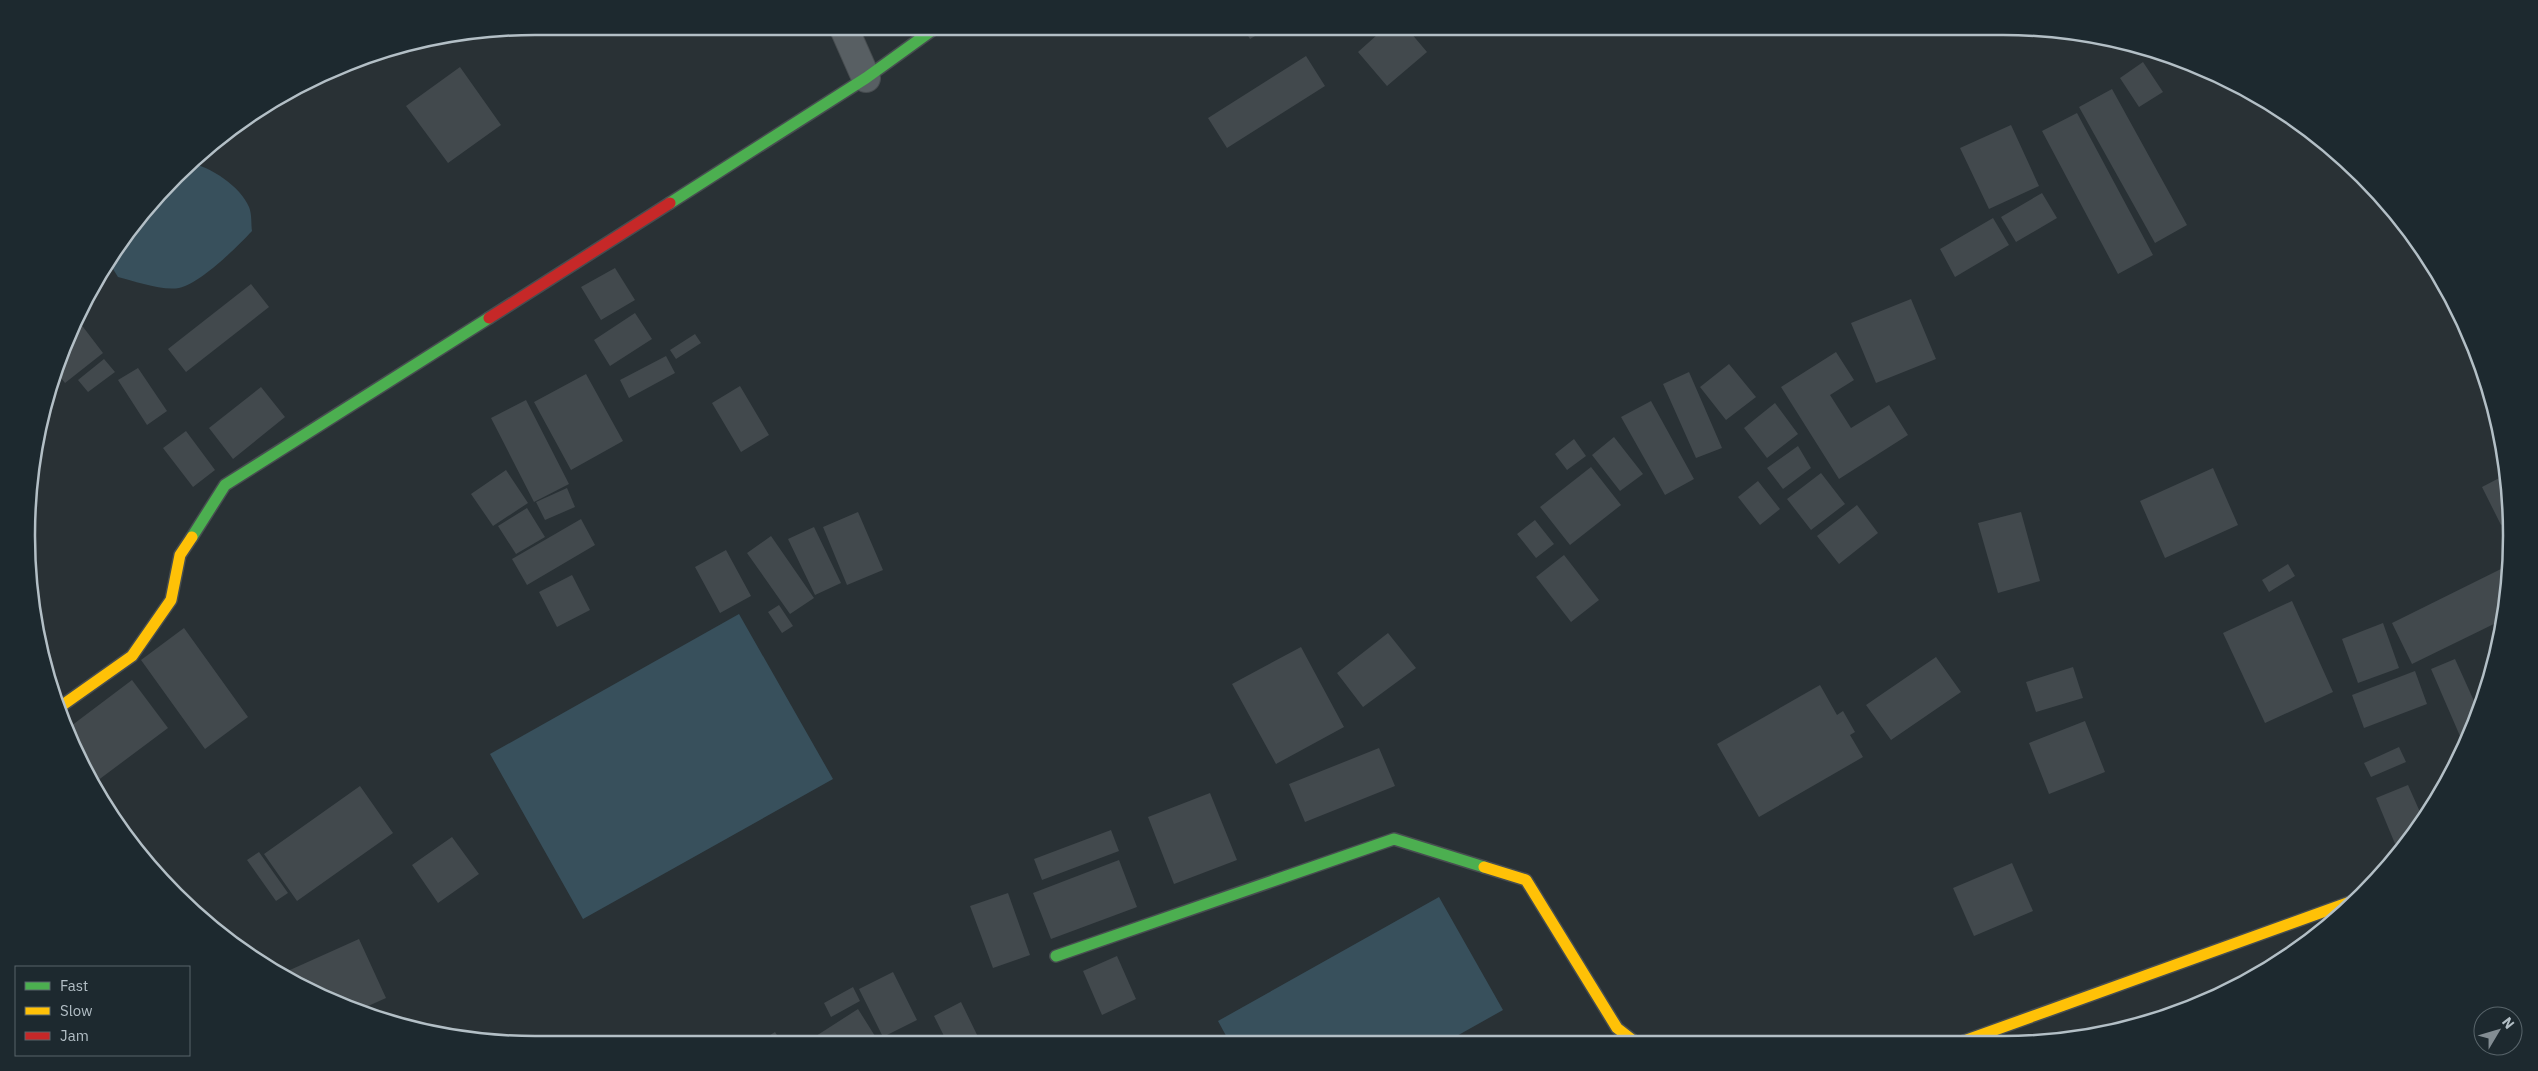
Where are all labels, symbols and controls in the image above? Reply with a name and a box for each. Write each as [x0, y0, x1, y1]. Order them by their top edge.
legend [15, 966, 190, 1056]
text: Fast [60, 976, 88, 995]
text: Slow [60, 1001, 93, 1020]
north arrow [2473, 1006, 2523, 1056]
text: N [2498, 1013, 2518, 1033]
text: Jam [60, 1026, 89, 1045]

